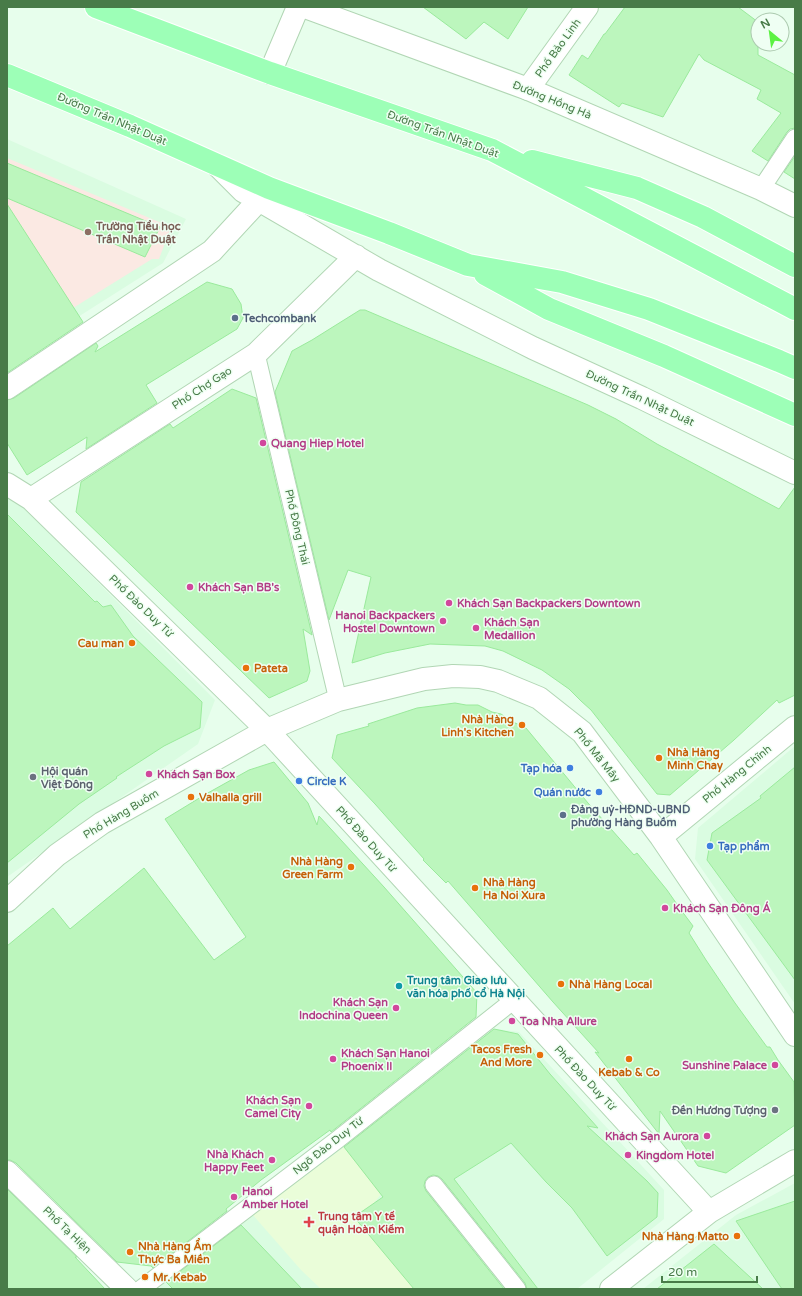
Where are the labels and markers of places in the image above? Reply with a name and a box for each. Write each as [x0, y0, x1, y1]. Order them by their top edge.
place label: Trường Tiểu học Trần Nhật Duật [95, 220, 181, 246]
marker: Trường Tiểu học Trần Nhật Duật [83, 227, 93, 237]
place label: Techcombank [242, 312, 316, 325]
marker: Techcombank [230, 313, 240, 323]
place label: Quang Hiep Hotel [271, 437, 364, 451]
marker: Quang Hiep Hotel [258, 438, 268, 448]
place label: Khách Sạn BB's [198, 581, 280, 594]
marker: Khách Sạn BB's [185, 582, 195, 592]
place label: Khách Sạn Backpackers Downtown [457, 597, 641, 611]
marker: Khách Sạn Backpackers Downtown [444, 598, 454, 608]
place label: Hanoi Backpackers Hostel Downtown [335, 609, 436, 635]
marker: Hanoi Backpackers Hostel Downtown [438, 616, 448, 626]
place label: Khách Sạn Medallion [484, 616, 540, 642]
marker: Khách Sạn Medallion [471, 623, 481, 633]
place label: Cau man [78, 637, 124, 650]
marker: Cau man [127, 638, 137, 648]
place label: Pateta [254, 662, 288, 675]
marker: Pateta [241, 663, 251, 673]
place label: Nhà Hàng Linh's Kitchen [441, 713, 514, 739]
marker: Nhà Hàng Linh's Kitchen [517, 720, 527, 730]
place label: Nhà Hàng Minh Chay [667, 746, 723, 773]
marker: Nhà Hàng Minh Chay [654, 753, 664, 763]
place label: Tạp hóa [520, 762, 562, 776]
marker: Tạp hóa [565, 763, 575, 773]
place label: Hội quán Việt Đông [41, 765, 93, 792]
place label: Khách Sạn Box [157, 768, 235, 781]
marker: Khách Sạn Box [144, 769, 154, 779]
marker: Hội quán Việt Đông [28, 772, 38, 782]
place label: Circle K [307, 775, 347, 788]
marker: Circle K [294, 776, 304, 786]
place label: Quán nước [534, 786, 591, 799]
marker: Quán nước [594, 787, 604, 797]
place label: Valhalla grill [199, 791, 262, 805]
marker: Valhalla grill [186, 792, 196, 802]
place label: Đảng uỷ-HĐND-UBND phường Hàng Buồm [570, 803, 690, 830]
marker: Đảng uỷ-HĐND-UBND phường Hàng Buồm [558, 810, 568, 820]
place label: Tạp phẩm [717, 840, 770, 854]
marker: Tạp phẩm [705, 841, 715, 851]
place label: Nhà Hàng Green Farm [282, 855, 343, 881]
marker: Nhà Hàng Green Farm [346, 862, 356, 872]
place label: Nhà Hàng Ha Noi Xura [483, 876, 545, 902]
marker: Nhà Hàng Ha Noi Xura [470, 883, 480, 893]
place label: Khách Sạn Đông Á [673, 901, 771, 916]
marker: Khách Sạn Đông Á [660, 903, 670, 913]
place label: Trung tâm Giao lưu văn hóa phố cổ Hà Nội [406, 974, 525, 1001]
place label: Nhà Hàng Local [569, 978, 653, 992]
marker: Nhà Hàng Local [556, 979, 566, 989]
marker: Trung tâm Giao lưu văn hóa phố cổ Hà Nội [394, 981, 404, 991]
place label: Khách Sạn Indochina Queen [299, 996, 388, 1022]
marker: Khách Sạn Indochina Queen [391, 1003, 401, 1013]
place label: Toa Nha Allure [519, 1015, 598, 1028]
marker: Toa Nha Allure [507, 1016, 517, 1026]
place label: Tacos Fresh And More [470, 1043, 533, 1069]
place label: Khách Sạn Hanoi Phoenix II [341, 1047, 430, 1073]
marker: Tacos Fresh And More [535, 1050, 545, 1060]
marker: Khách Sạn Hanoi Phoenix II [328, 1054, 338, 1064]
marker: Kebab & Co [624, 1054, 634, 1064]
place label: Sunshine Palace [682, 1059, 768, 1072]
marker: Sunshine Palace [770, 1060, 780, 1070]
place label: Kebab & Co [598, 1066, 660, 1079]
place label: Khách Sạn Camel City [245, 1094, 301, 1121]
marker: Khách Sạn Camel City [304, 1101, 314, 1111]
place label: Đền Hương Tượng [671, 1104, 767, 1118]
marker: Đền Hương Tượng [770, 1105, 780, 1115]
place label: Khách Sạn Aurora [605, 1130, 699, 1143]
marker: Khách Sạn Aurora [702, 1131, 712, 1141]
place label: Nhà Khách Happy Feet [204, 1148, 265, 1175]
place label: Kingdom Hotel [636, 1149, 714, 1163]
marker: Kingdom Hotel [623, 1150, 633, 1160]
marker: Nhà Khách Happy Feet [267, 1155, 277, 1165]
place label: Hanoi Amber Hotel [242, 1185, 309, 1211]
marker: Hanoi Amber Hotel [229, 1192, 239, 1202]
place label: Trung tâm Y tế quận Hoàn Kiếm [317, 1210, 404, 1237]
marker: Trung tâm Y tế quận Hoàn Kiếm [303, 1216, 315, 1228]
place label: Nhà Hàng Matto [642, 1230, 729, 1244]
marker: Nhà Hàng Matto [732, 1231, 742, 1241]
place label: Nhà Hàng Ẩm Thực Ba Miền [137, 1238, 212, 1266]
marker: Nhà Hàng Ẩm Thực Ba Miền [125, 1247, 135, 1257]
place label: Mr. Kebab [153, 1271, 207, 1284]
marker: Mr. Kebab [140, 1272, 150, 1282]

